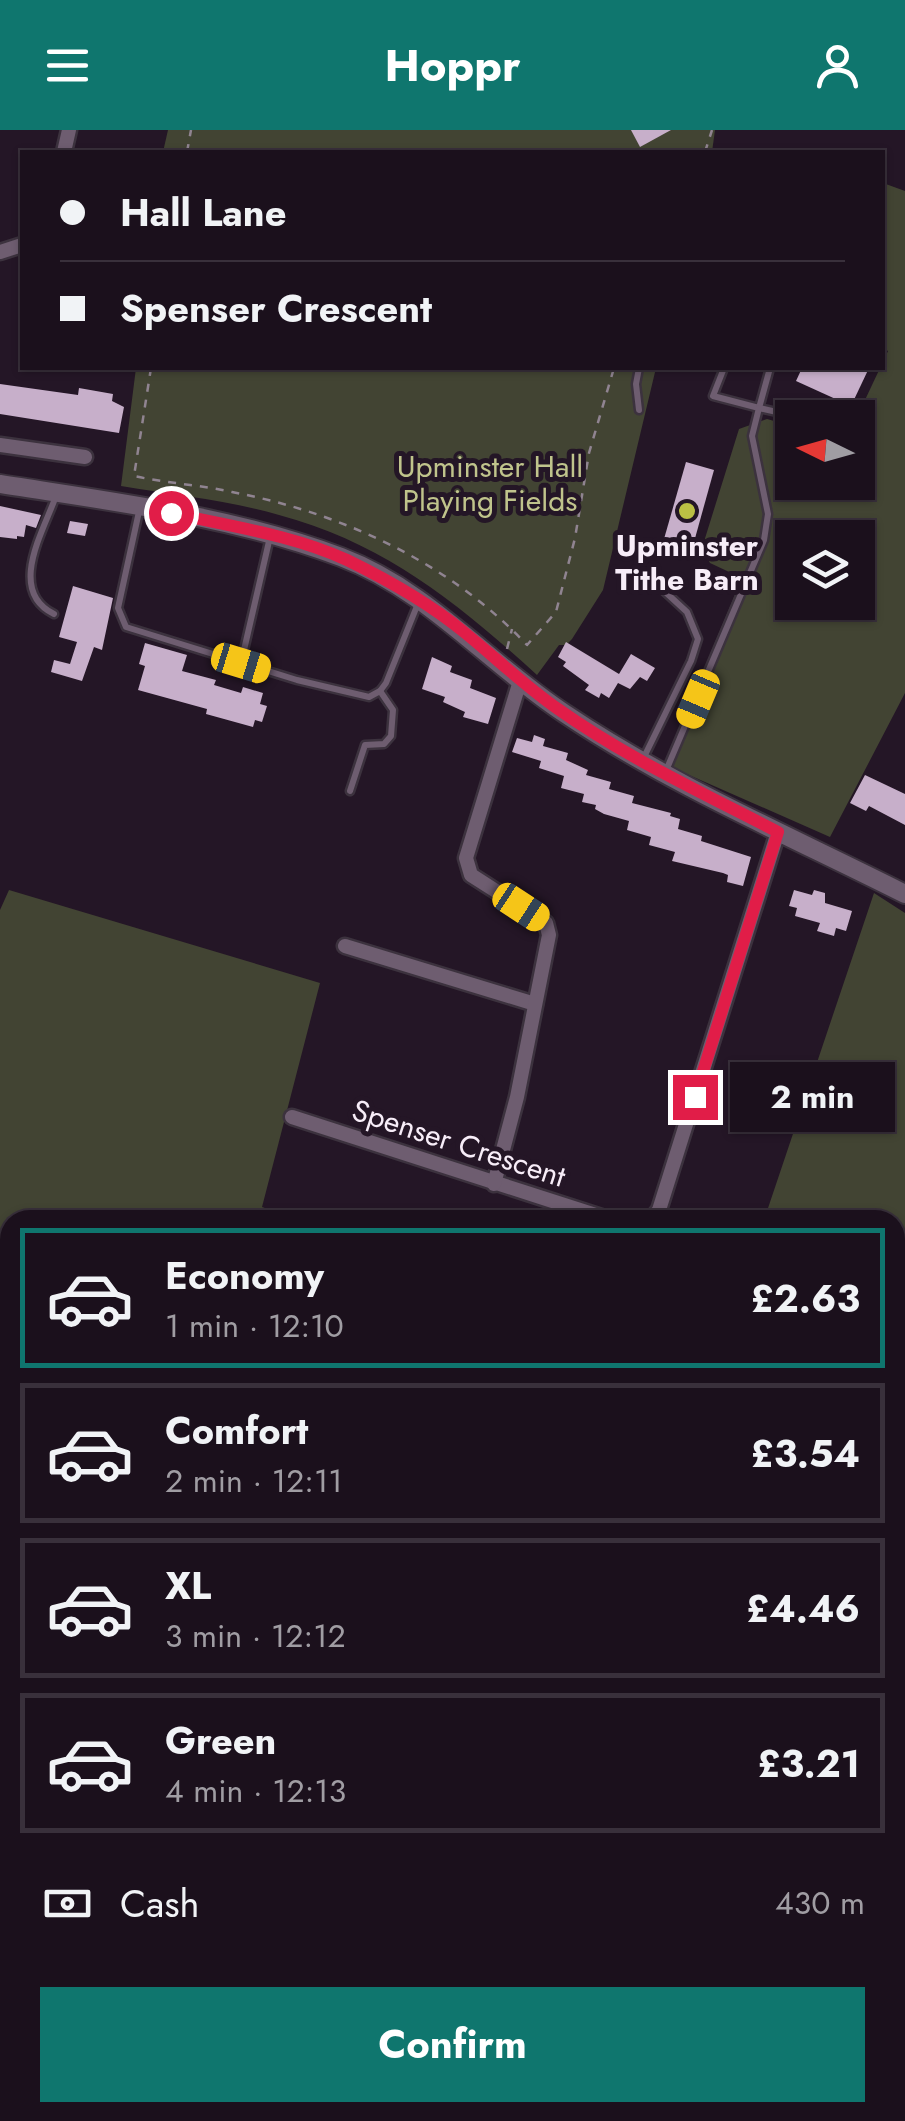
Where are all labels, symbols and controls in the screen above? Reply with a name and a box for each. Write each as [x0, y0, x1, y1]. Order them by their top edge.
text: Hoppr [385, 33, 520, 98]
icon: menu [40, 38, 95, 93]
icon: person [810, 38, 865, 93]
text: Hall Lane [120, 185, 286, 240]
text: Spenser Crescent [120, 281, 432, 336]
north arrow [775, 400, 875, 500]
map controls [775, 400, 875, 620]
park label: Upminster Hall Playing Fields [397, 445, 583, 522]
route start [149, 491, 194, 536]
marker: Upminster Tithe Barn [676, 500, 698, 522]
button: layers [775, 520, 875, 620]
place label: Upminster Tithe Barn [615, 524, 759, 601]
car [208, 640, 274, 686]
car [672, 666, 724, 732]
car [488, 878, 554, 936]
callout: 2 min [730, 1062, 895, 1132]
text: 2 min [770, 1074, 855, 1120]
route end [673, 1075, 718, 1120]
street label: Spenser Crescent [347, 1088, 572, 1198]
text: Economy [165, 1248, 324, 1303]
icon: car [45, 1253, 135, 1343]
text: £2.63 [751, 1271, 860, 1326]
text: 1 min · 12:10 [165, 1303, 344, 1349]
text: Comfort [165, 1403, 308, 1458]
icon: car [45, 1408, 135, 1498]
text: £3.54 [750, 1426, 860, 1481]
text: 2 min · 12:11 [165, 1458, 343, 1504]
text: XL [165, 1558, 211, 1613]
icon: car [45, 1563, 135, 1653]
text: £4.46 [746, 1581, 860, 1636]
text: 3 min · 12:12 [165, 1613, 346, 1659]
text: Green [165, 1713, 276, 1768]
icon: car [45, 1718, 135, 1808]
text: £3.21 [757, 1736, 860, 1791]
text: 4 min · 12:13 [165, 1768, 346, 1814]
icon: cash [40, 1876, 95, 1931]
text: Cash [120, 1876, 200, 1931]
text: 430 m [775, 1880, 865, 1926]
button: Confirm [40, 1987, 865, 2102]

